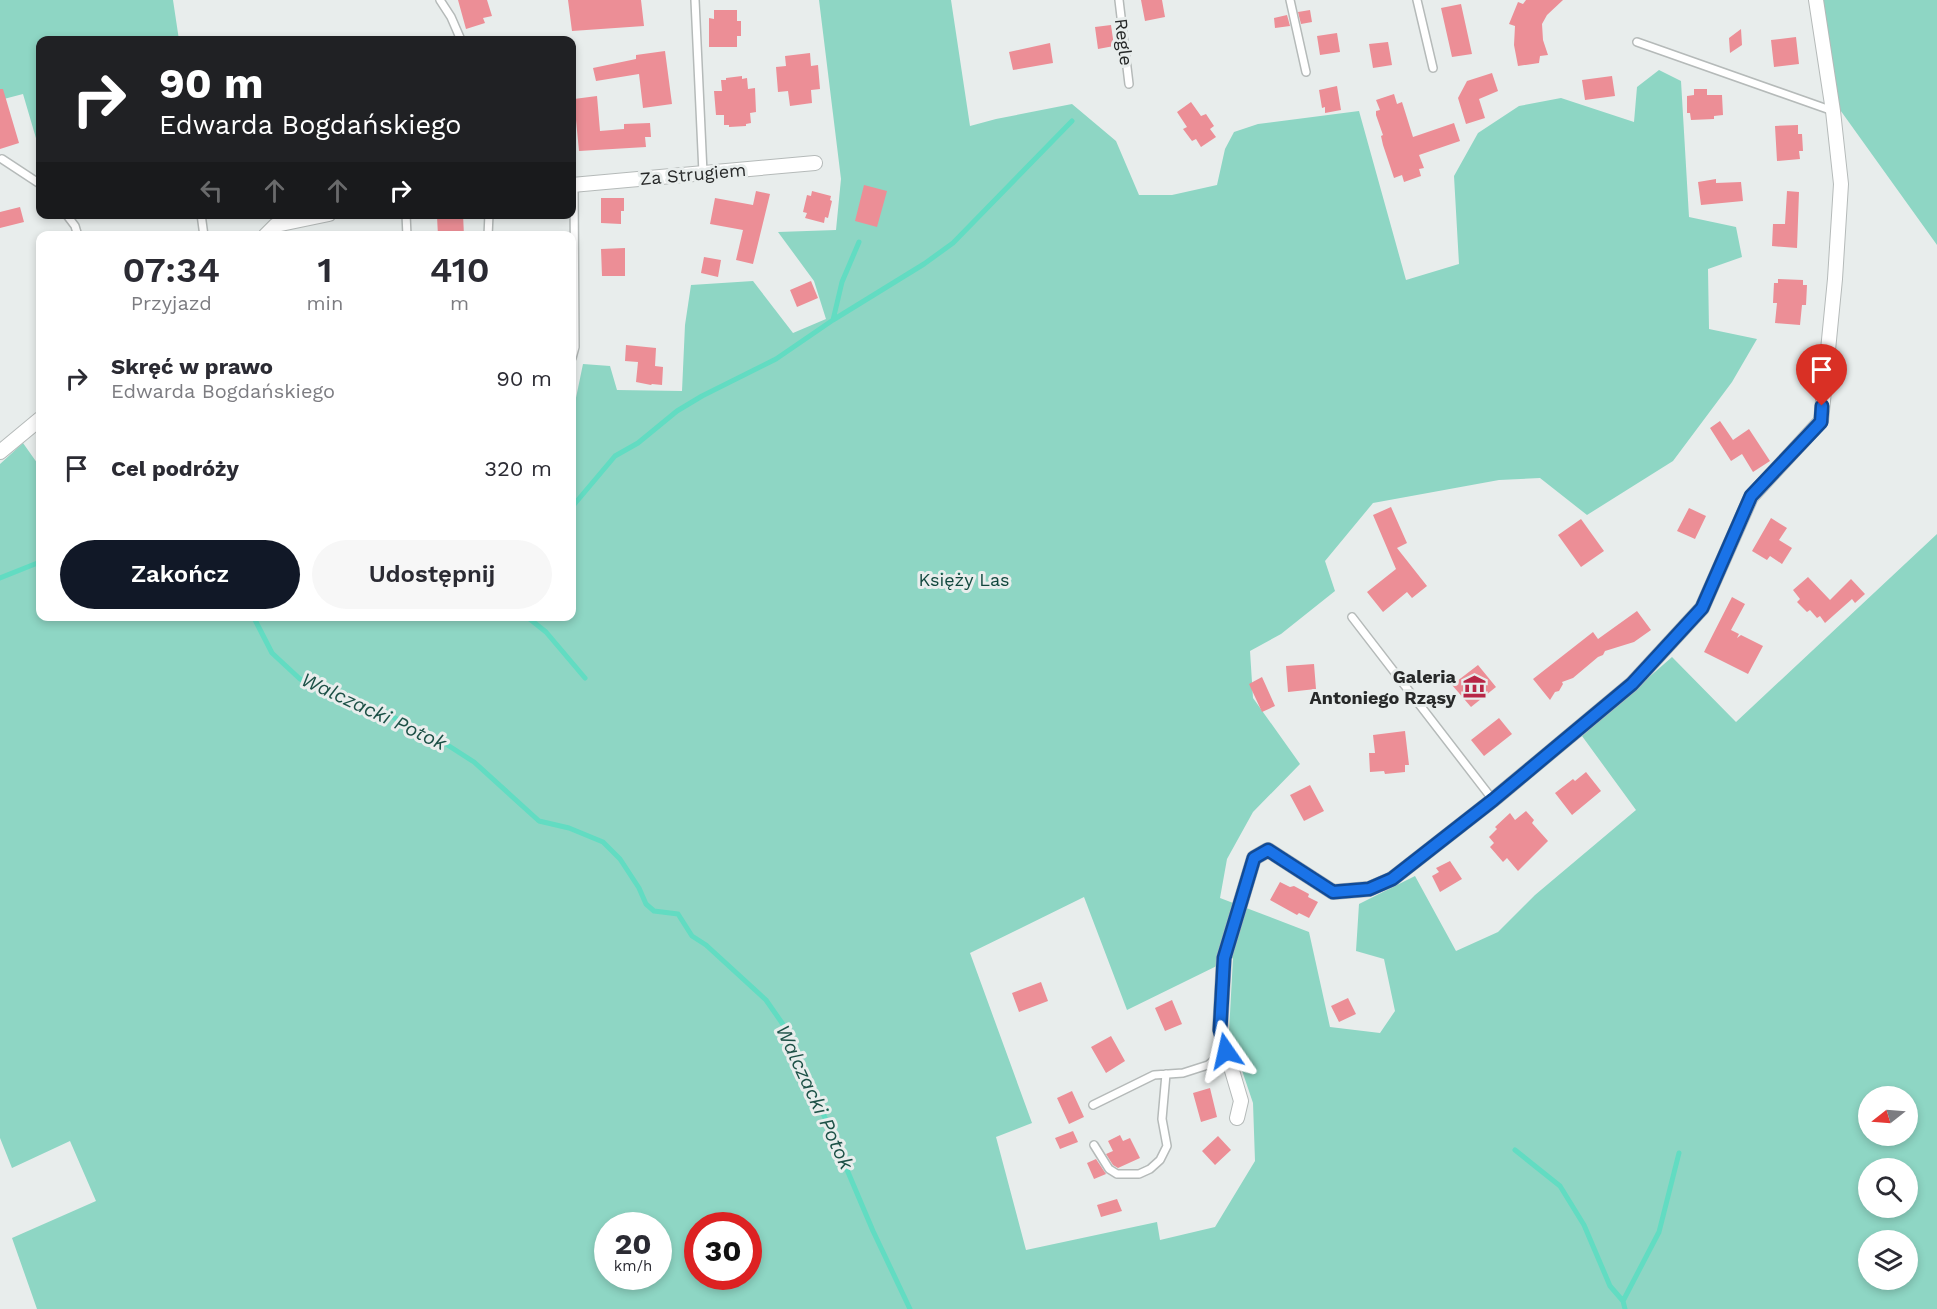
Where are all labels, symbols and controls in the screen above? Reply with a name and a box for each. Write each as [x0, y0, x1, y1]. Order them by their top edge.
street label: Regle [1111, 17, 1137, 67]
text: 90 m [159, 59, 263, 108]
icon: right [60, 60, 138, 138]
text: Edwarda Bogdańskiego [159, 109, 462, 141]
street label: Za Strugiem [639, 159, 747, 189]
icon: left [195, 174, 228, 207]
icon: ahead [258, 174, 291, 207]
icon: ahead [321, 174, 354, 207]
icon: right [384, 174, 417, 207]
text: 07:34 [122, 249, 220, 291]
text: 1 [317, 249, 332, 291]
text: 410 [430, 249, 490, 291]
text: Przyjazd [131, 291, 212, 315]
text: min [307, 291, 343, 315]
text: m [450, 291, 469, 315]
pin [1796, 344, 1847, 406]
icon: arrive [1805, 353, 1838, 386]
text: Skręć w prawo [111, 354, 273, 379]
icon: right [60, 362, 93, 395]
text: 90 m [496, 366, 552, 391]
text: Edwarda Bogdańskiego [111, 379, 335, 403]
icon: arrive [60, 452, 93, 485]
text: Cel podróży [111, 456, 239, 481]
text: 320 m [484, 456, 552, 481]
button: Zakończ [60, 540, 300, 609]
button: Udostępnij [312, 540, 552, 609]
park label: Księży Las [918, 569, 1010, 590]
place label: Galeria Antoniego Rząsy [1310, 666, 1457, 708]
water label: Walczacki Potok [298, 667, 451, 756]
museum icon: Galeria Antoniego Rząsy [1461, 673, 1487, 699]
position arrow [1194, 1019, 1258, 1083]
water label: Walczacki Potok [771, 1021, 860, 1174]
north arrow [1858, 1086, 1918, 1146]
map controls [1858, 1086, 1918, 1290]
button: search [1858, 1158, 1918, 1218]
speed limit sign: 30 [684, 1212, 762, 1290]
text: 20 [614, 1226, 652, 1261]
button: layers [1858, 1230, 1918, 1290]
text: km/h [614, 1257, 652, 1275]

